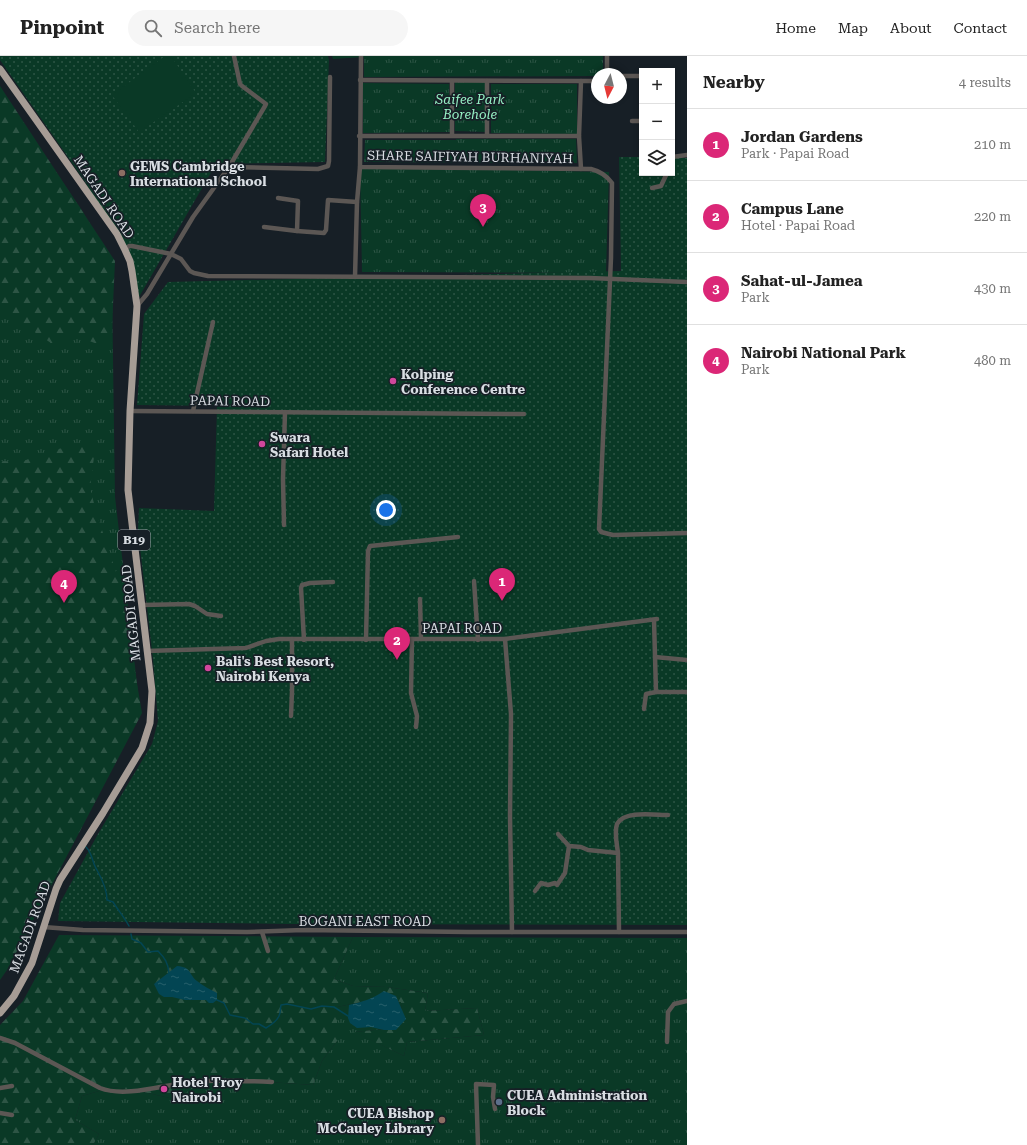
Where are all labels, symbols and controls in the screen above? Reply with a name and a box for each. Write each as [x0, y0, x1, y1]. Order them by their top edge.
search box [128, 10, 408, 46]
text: Pinpoint [20, 16, 104, 39]
icon: search [142, 17, 164, 39]
text: Search here [174, 19, 260, 37]
text: Home [775, 20, 816, 36]
text: Map [838, 20, 868, 36]
text: About [890, 20, 932, 36]
text: Contact [954, 20, 1007, 36]
north arrow [591, 68, 627, 104]
map controls [639, 68, 675, 176]
button: + [639, 68, 675, 104]
text: Nearby [703, 72, 765, 92]
text: 4 results [959, 75, 1011, 90]
park label: Saifee Park Borehole [434, 92, 506, 122]
button: − [639, 104, 675, 140]
text: Jordan Gardens [741, 128, 863, 146]
text: 1 [712, 137, 720, 152]
text: 210 m [974, 137, 1011, 152]
button: layers [639, 140, 675, 176]
text: Park · Papai Road [741, 146, 849, 161]
street label: SHARE SAIFIYAH BURHANIYAH [367, 148, 573, 166]
street label: MAGADI ROAD [71, 153, 137, 241]
place label: GEMS Cambridge International School [130, 159, 267, 189]
marker: GEMS Cambridge International School [117, 168, 127, 178]
pin: 3 [470, 194, 496, 227]
text: Campus Lane [741, 200, 844, 218]
text: 2 [712, 209, 720, 224]
text: 220 m [974, 209, 1011, 224]
text: Hotel · Papai Road [741, 218, 855, 233]
text: Sahat-ul-Jamea [741, 272, 862, 290]
text: 3 [712, 281, 720, 296]
text: 430 m [974, 281, 1011, 296]
text: Park [741, 290, 770, 305]
text: Nairobi National Park [741, 344, 906, 362]
text: 4 [712, 353, 720, 368]
text: 480 m [974, 353, 1011, 368]
text: Park [741, 362, 770, 377]
place label: Kolping Conference Centre [401, 367, 526, 397]
marker: Kolping Conference Centre [388, 376, 398, 386]
street label: PAPAI ROAD [190, 393, 270, 409]
place label: Swara Safari Hotel [270, 430, 349, 460]
marker: Swara Safari Hotel [257, 439, 267, 449]
your location [376, 500, 396, 520]
road number: B19 [118, 530, 150, 550]
street label: MAGADI ROAD [118, 564, 144, 662]
pin: 1 [489, 568, 515, 601]
pin: 4 [51, 570, 77, 603]
street label: PAPAI ROAD [422, 621, 502, 636]
pin: 2 [384, 627, 410, 660]
place label: Bali's Best Resort, Nairobi Kenya [216, 654, 334, 684]
marker: Bali's Best Resort, Nairobi Kenya [203, 663, 213, 673]
street label: MAGADI ROAD [6, 879, 54, 975]
street label: BOGANI EAST ROAD [299, 914, 431, 929]
place label: Hotel Troy Nairobi [172, 1075, 243, 1105]
marker: Hotel Troy Nairobi [159, 1084, 169, 1094]
place label: CUEA Administration Block [507, 1088, 647, 1118]
marker: CUEA Administration Block [494, 1097, 504, 1107]
place label: CUEA Bishop McCauley Library [317, 1106, 434, 1136]
marker: CUEA Bishop McCauley Library [437, 1115, 447, 1125]

